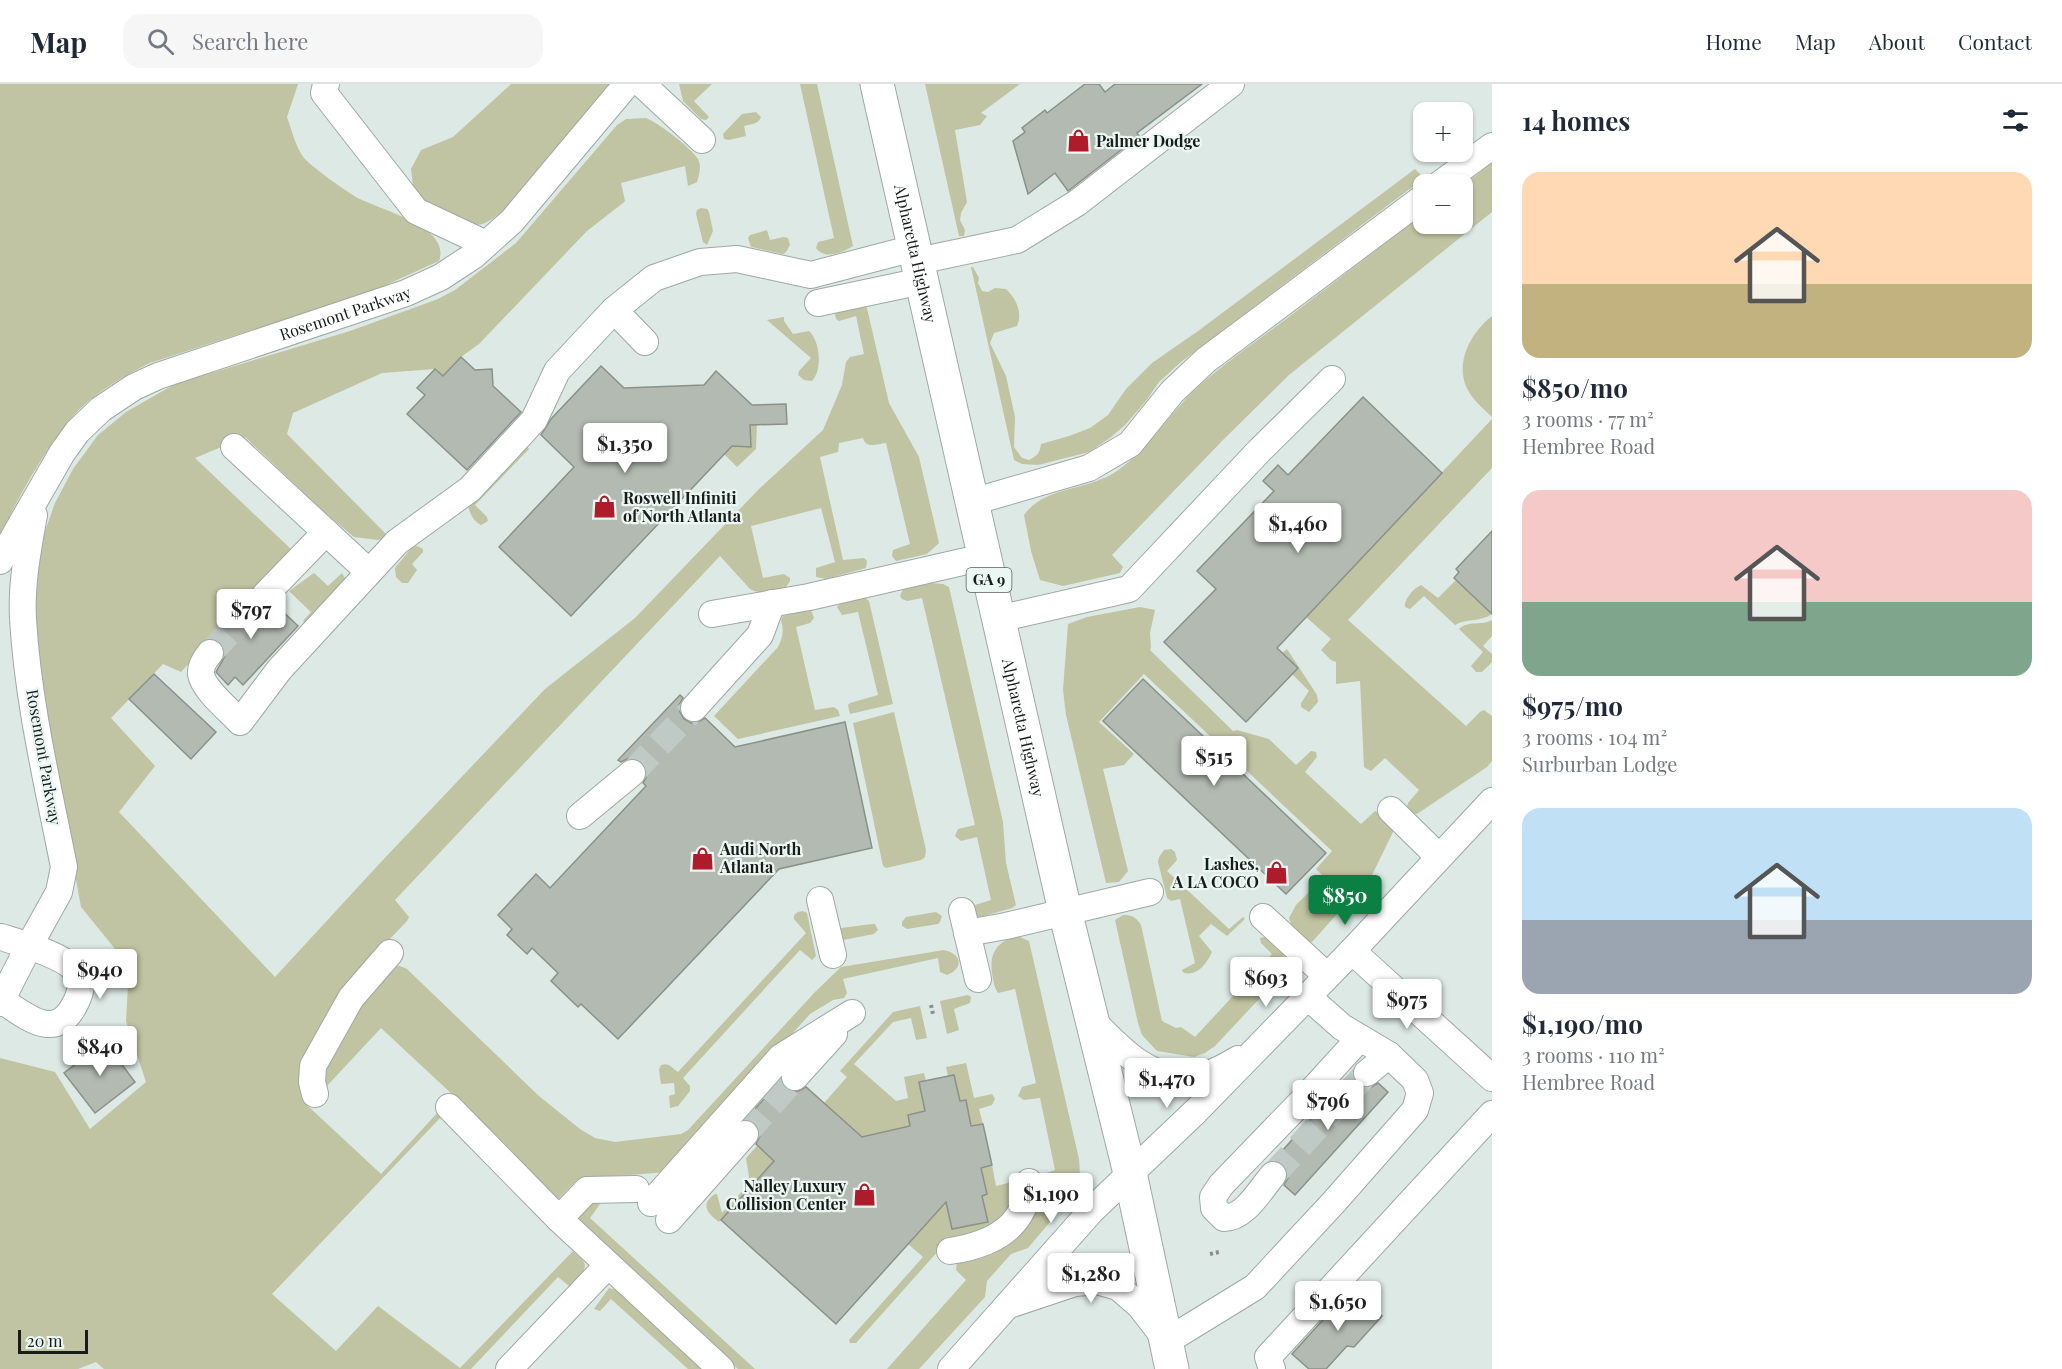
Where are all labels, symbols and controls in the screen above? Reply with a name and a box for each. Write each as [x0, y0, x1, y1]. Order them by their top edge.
search box [123, 14, 543, 68]
text: Map [30, 23, 87, 60]
icon: search [144, 25, 177, 58]
text: Search here [192, 26, 308, 56]
text: Home [1706, 27, 1762, 55]
text: Map [1795, 27, 1836, 55]
text: About [1869, 27, 1925, 55]
text: Contact [1958, 27, 2032, 55]
map controls [1413, 102, 1473, 234]
button: + [1413, 102, 1473, 162]
text: 14 homes [1522, 103, 1630, 138]
icon: filters [1999, 104, 2032, 137]
shop icon: Palmer Dodge [1065, 128, 1091, 154]
place label: Palmer Dodge [1096, 130, 1200, 151]
button: − [1413, 174, 1473, 234]
street label: Alpharetta Highway [890, 181, 942, 325]
icon: home [1723, 211, 1831, 319]
street label: Rosemont Parkway [277, 281, 414, 345]
text: $850/mo [1522, 370, 1628, 405]
text: 3 rooms · 77 m² [1522, 405, 1654, 432]
pin: $1,350 [576, 423, 674, 474]
text: $1,350 [597, 429, 653, 456]
text: Hembree Road [1522, 432, 1655, 459]
place label: Roswell Infiniti of North Atlanta [623, 487, 742, 526]
shop icon: Roswell Infiniti of North Atlanta [592, 494, 618, 520]
pin: $1,460 [1249, 503, 1347, 554]
text: $1,460 [1268, 509, 1328, 536]
icon: home [1723, 529, 1831, 637]
road number: GA 9 [966, 568, 1012, 592]
pin: $797 [215, 589, 287, 640]
text: $797 [231, 595, 271, 622]
street label: Alpharetta Highway [998, 655, 1050, 799]
street label: Rosemont Parkway [22, 687, 67, 826]
text: $975/mo [1522, 688, 1623, 723]
text: 3 rooms · 104 m² [1522, 723, 1667, 750]
pin: $515 [1178, 736, 1250, 787]
text: $515 [1195, 742, 1233, 769]
text: Surburban Lodge [1522, 750, 1677, 777]
place label: Audi North Atlanta [719, 838, 802, 877]
shop icon: Audi North Atlanta [689, 845, 715, 871]
icon: home [1723, 847, 1831, 955]
place label: Lashes, A LA COCO [1171, 853, 1259, 892]
shop icon: Lashes, A LA COCO [1264, 860, 1290, 886]
pin: $850 [1309, 875, 1381, 926]
text: $850 [1323, 881, 1367, 908]
pin: $940 [64, 949, 136, 1000]
text: $940 [77, 955, 123, 982]
pin: $693 [1230, 957, 1302, 1008]
text: $693 [1244, 963, 1288, 990]
pin: $975 [1371, 979, 1443, 1030]
text: $975 [1387, 985, 1427, 1012]
text: $1,190/mo [1522, 1006, 1643, 1041]
pin: $840 [64, 1026, 136, 1077]
text: $840 [77, 1032, 123, 1059]
text: 3 rooms · 110 m² [1522, 1041, 1665, 1068]
pin: $1,470 [1118, 1058, 1216, 1109]
text: $1,470 [1139, 1064, 1195, 1091]
text: Hembree Road [1522, 1068, 1655, 1095]
pin: $796 [1292, 1080, 1364, 1131]
text: $796 [1307, 1086, 1349, 1113]
pin: $1,190 [1002, 1173, 1100, 1224]
place label: Nalley Luxury Collision Center [726, 1175, 847, 1214]
text: $1,190 [1023, 1179, 1079, 1206]
shop icon: Nalley Luxury Collision Center [851, 1182, 877, 1208]
pin: $1,280 [1042, 1253, 1140, 1304]
text: $1,280 [1061, 1259, 1121, 1286]
pin: $1,650 [1289, 1281, 1387, 1332]
text: $1,650 [1309, 1287, 1367, 1314]
scale bar [18, 1327, 88, 1354]
text: 20 m [27, 1330, 62, 1351]

